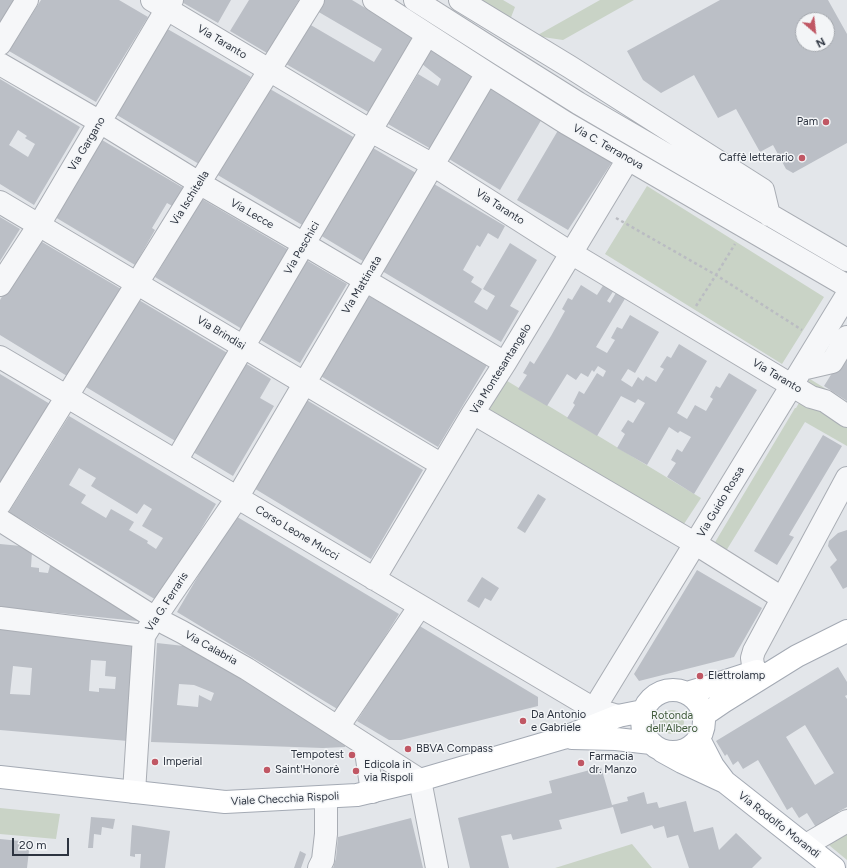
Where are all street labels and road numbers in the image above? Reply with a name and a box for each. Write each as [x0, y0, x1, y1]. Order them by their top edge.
street label: Via Taranto [195, 22, 249, 62]
street label: Via Gargano [66, 115, 108, 173]
street label: Via C. Terranova [570, 121, 646, 173]
street label: Via Ischitella [168, 168, 212, 228]
street label: Via Taranto [473, 186, 527, 228]
street label: Via Lecce [228, 196, 276, 232]
street label: Via Peschici [282, 219, 322, 277]
street label: Via Mattinata [339, 253, 385, 317]
street label: Via Brindisi [194, 313, 248, 353]
street label: Via Montesantangelo [468, 321, 534, 417]
street label: Via Taranto [750, 356, 804, 396]
street label: Via Guido Rossa [695, 464, 747, 540]
street label: Corso Leone Mucci [253, 503, 341, 563]
street label: Via G. Ferraris [143, 570, 191, 634]
street label: Via Calabria [182, 628, 240, 668]
street label: Via Rodolfo Morandi [735, 789, 823, 861]
street label: Viale Checchia Rispoli [231, 790, 339, 808]

